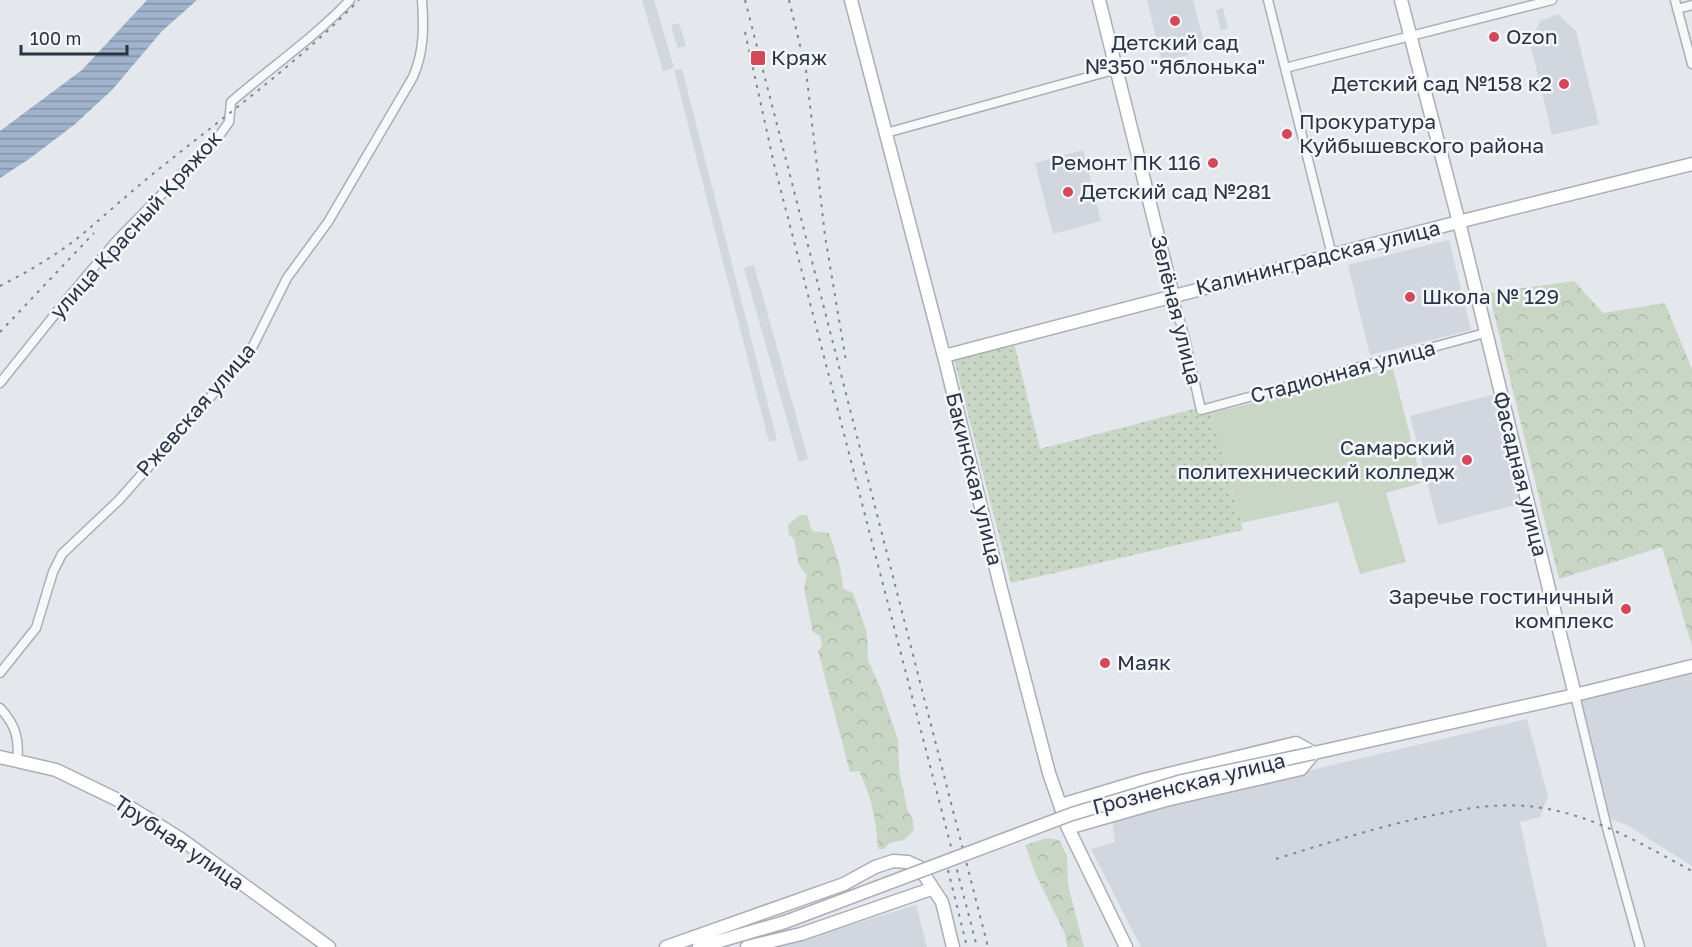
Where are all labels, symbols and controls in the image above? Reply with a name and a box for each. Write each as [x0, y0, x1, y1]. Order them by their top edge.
marker: Детский сад №350 "Яблонька" [1168, 14, 1182, 28]
scale bar [21, 18, 128, 56]
place label: Ozon [1506, 23, 1558, 49]
text: 100 m [30, 27, 81, 49]
place label: Детский сад №350 "Яблонька" [1084, 29, 1266, 79]
marker: Ozon [1487, 30, 1501, 44]
place label: Кряж [771, 44, 828, 70]
marker: Кряж [749, 49, 767, 67]
place label: Детский сад №158 к2 [1332, 70, 1552, 96]
marker: Детский сад №158 к2 [1557, 77, 1571, 91]
place label: Прокуратура Куйбышевского района [1299, 108, 1544, 158]
street label: улица Красный Кряжок [44, 125, 227, 324]
marker: Прокуратура Куйбышевского района [1280, 127, 1294, 141]
place label: Ремонт ПК 116 [1050, 149, 1201, 175]
marker: Ремонт ПК 116 [1206, 156, 1220, 170]
place label: Детский сад №281 [1080, 178, 1271, 204]
marker: Детский сад №281 [1061, 185, 1075, 199]
street label: Калининградская улица [1193, 214, 1443, 300]
street label: Зелёная улица [1146, 232, 1208, 387]
place label: Школа № 129 [1422, 283, 1559, 309]
marker: Школа № 129 [1403, 290, 1417, 304]
street label: Стадионная улица [1247, 334, 1438, 408]
street label: Ржевская улица [130, 337, 260, 481]
street label: Фасадная улица [1488, 388, 1554, 559]
street label: Бакинская улица [941, 390, 1009, 568]
place label: Самарский политехнический колледж [1177, 434, 1455, 484]
marker: Самарский политехнический колледж [1460, 453, 1474, 467]
place label: Заречье гостиничный комплекс [1388, 583, 1614, 633]
marker: Заречье гостиничный комплекс [1619, 602, 1633, 616]
place label: Маяк [1117, 649, 1171, 675]
marker: Маяк [1098, 656, 1112, 670]
street label: Грозненская улица [1090, 746, 1288, 820]
street label: Трубная улица [110, 789, 250, 895]

